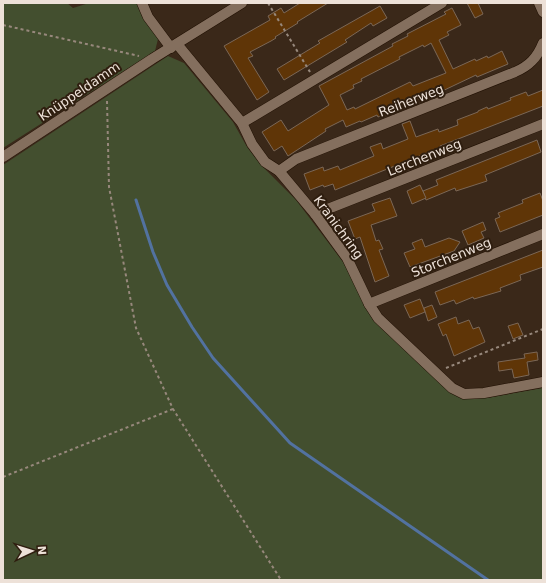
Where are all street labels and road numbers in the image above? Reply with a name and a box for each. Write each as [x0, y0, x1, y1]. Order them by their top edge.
street label: Knüppeldamm [36, 59, 123, 124]
street label: Reiherweg [377, 81, 446, 120]
street label: Lerchenweg [385, 136, 463, 179]
street label: Kranichring [311, 193, 367, 262]
street label: Storchenweg [409, 235, 493, 280]

